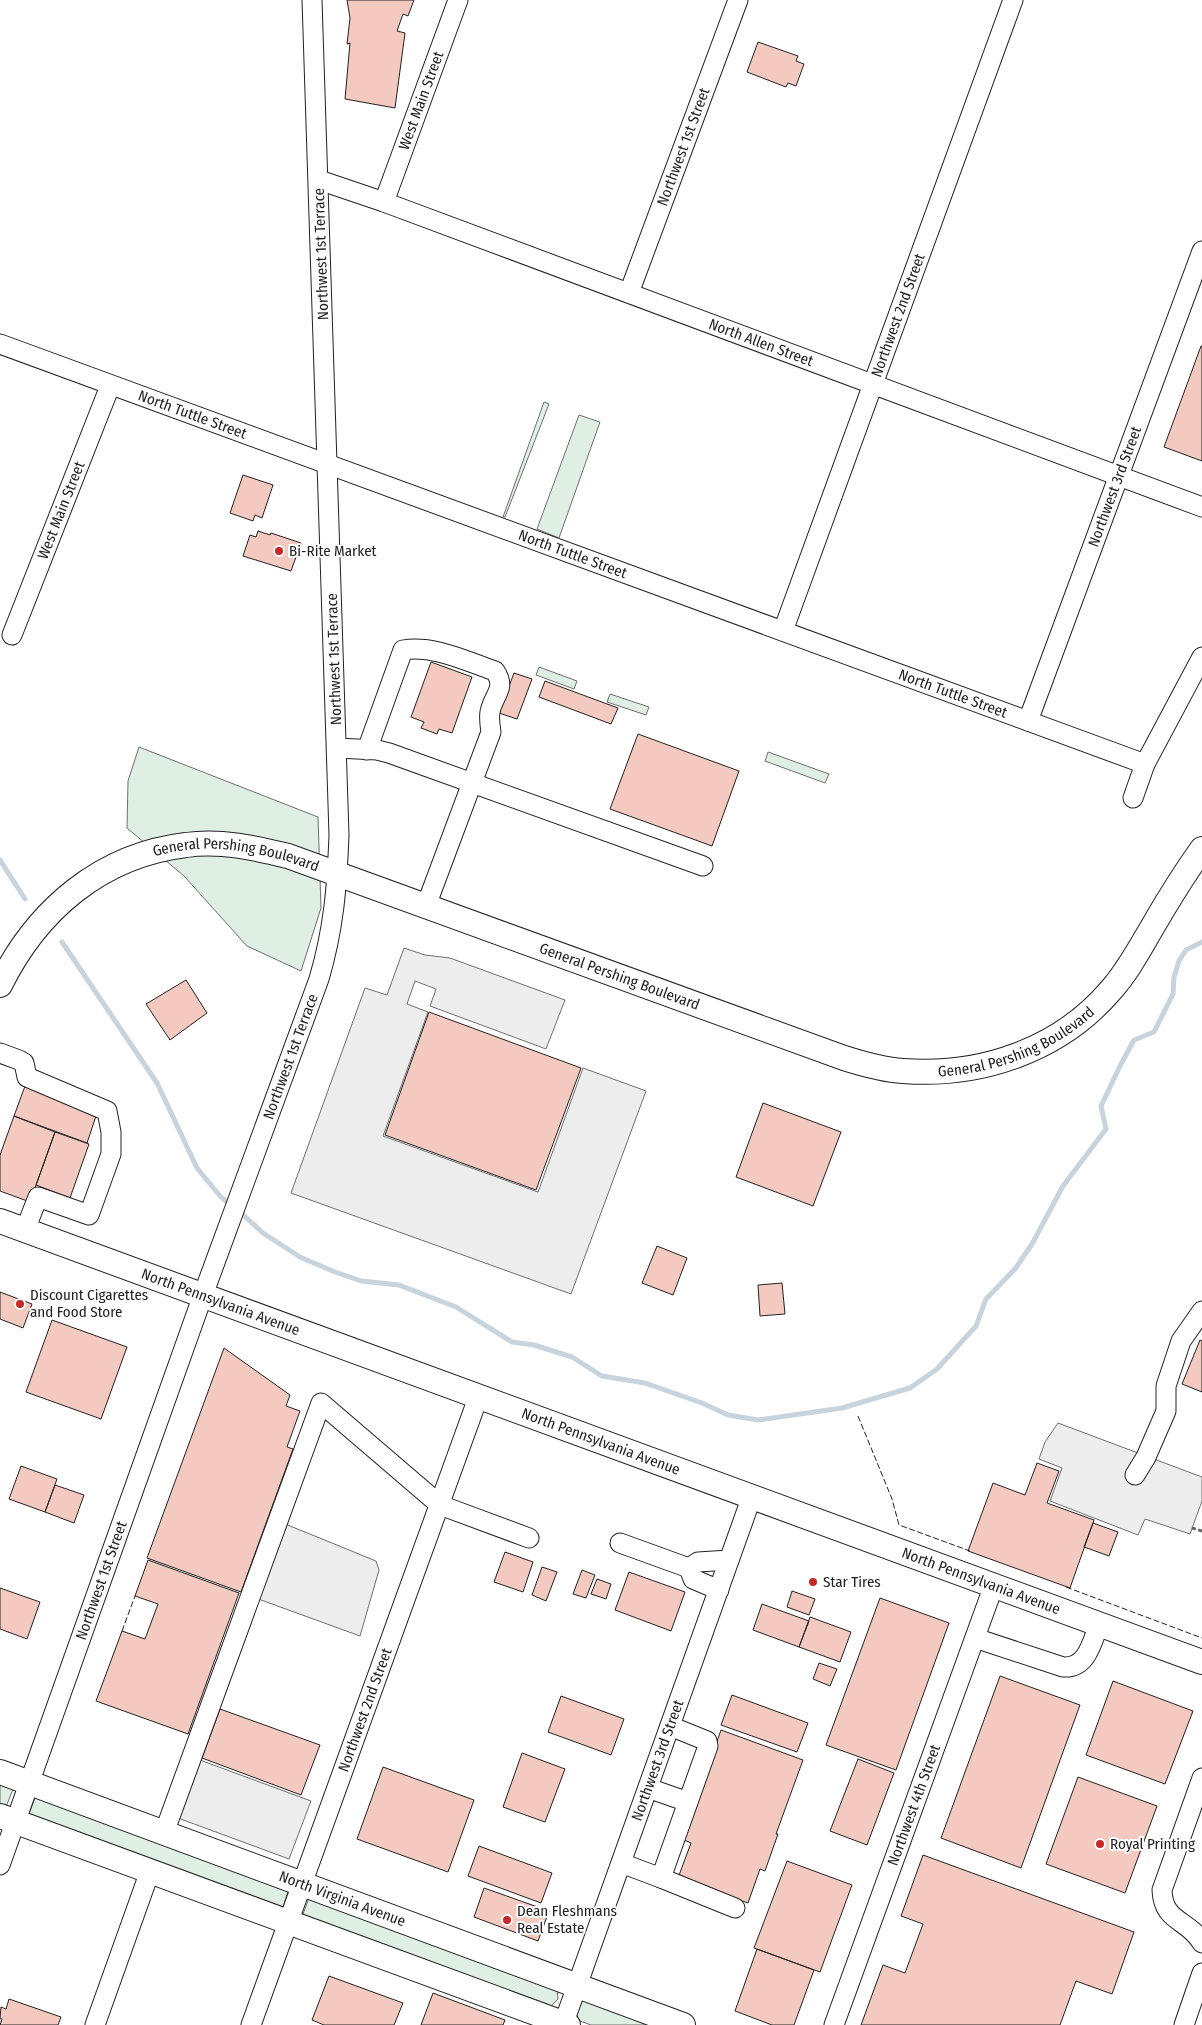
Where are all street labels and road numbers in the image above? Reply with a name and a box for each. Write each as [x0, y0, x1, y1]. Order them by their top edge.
street label: West Main Street [395, 49, 447, 152]
street label: Northwest 1st Street [653, 85, 714, 208]
street label: Northwest 1st Terrace [310, 188, 332, 320]
street label: Northwest 2nd Street [867, 251, 929, 380]
street label: North Allen Street [706, 315, 816, 370]
street label: North Tuttle Street [136, 386, 249, 443]
street label: Northwest 3rd Street [1084, 424, 1145, 549]
street label: West Main Street [34, 459, 88, 562]
street label: North Tuttle Street [516, 526, 630, 582]
street label: Northwest 1st Terrace [323, 593, 345, 725]
street label: North Tuttle Street [896, 665, 1010, 722]
street label: General Pershing Boulevard [151, 834, 321, 876]
street label: General Pershing Boulevard [537, 939, 702, 1014]
street label: Northwest 1st Terrace [259, 991, 322, 1122]
street label: General Pershing Boulevard [937, 1003, 1098, 1080]
street label: North Pennsylvania Avenue [139, 1265, 302, 1339]
street label: North Pennsylvania Avenue [519, 1404, 683, 1479]
street label: Northwest 1st Street [72, 1519, 131, 1642]
street label: North Pennsylvania Avenue [899, 1544, 1063, 1618]
street label: Northwest 2nd Street [334, 1646, 396, 1774]
street label: Northwest 3rd Street [628, 1697, 687, 1823]
street label: Northwest 4th Street [884, 1742, 944, 1868]
street label: North Virginia Avenue [277, 1867, 408, 1930]

